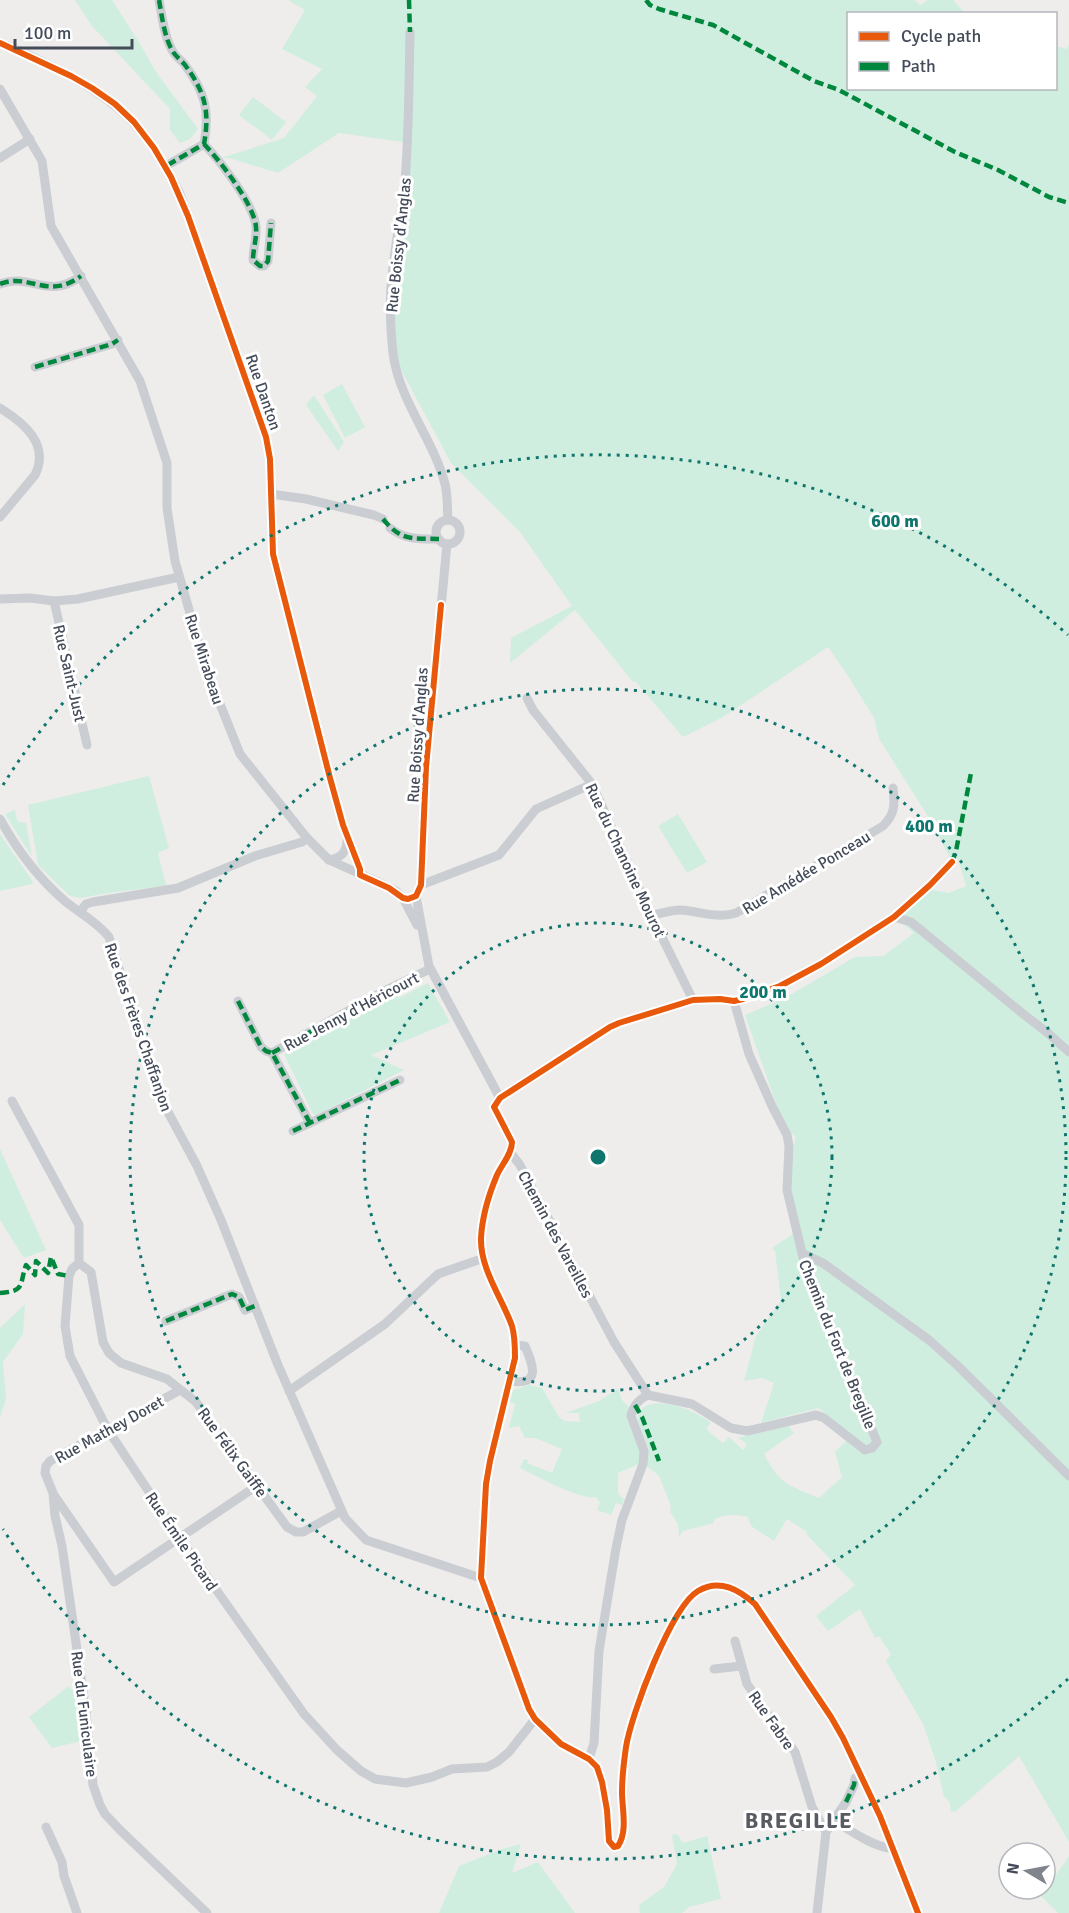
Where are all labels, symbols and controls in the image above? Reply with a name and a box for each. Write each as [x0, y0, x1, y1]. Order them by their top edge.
scale bar [15, 12, 132, 50]
legend [847, 12, 1057, 90]
text: 100 m [24, 22, 71, 44]
text: Cycle path [901, 25, 981, 47]
text: Path [901, 55, 936, 77]
street label: Rue Boissy d'Anglas [382, 177, 416, 313]
street label: Rue Danton [241, 352, 285, 433]
text: 600 m [871, 510, 919, 532]
street label: Rue Mirabeau [180, 612, 228, 707]
street label: Rue Saint-Just [48, 623, 90, 724]
street label: Rue Boissy d'Anglas [403, 667, 433, 803]
street label: Rue du Chanoine Mourot [581, 780, 670, 941]
text: 400 m [905, 815, 953, 837]
street label: Rue Amédée Ponceau [739, 827, 874, 919]
street label: Rue des Frères Chaffanjon [100, 940, 176, 1114]
street label: Rue Jenny d'Héricourt [280, 968, 423, 1056]
text: 200 m [739, 981, 787, 1003]
centre of rings [588, 1147, 608, 1167]
street label: Chemin des Vareilles [513, 1167, 597, 1302]
street label: Chemin du Fort de Bregille [794, 1257, 880, 1432]
street label: Rue Mathey Doret [52, 1392, 168, 1468]
street label: Rue Félix Gaiffe [193, 1404, 271, 1501]
street label: Rue Émile Picard [141, 1488, 222, 1595]
street label: Rue du Funiculaire [66, 1650, 102, 1778]
street label: Rue Fabre [744, 1687, 799, 1754]
district label: BREGILLE [745, 1807, 853, 1834]
north arrow [997, 1841, 1057, 1901]
text: N [1002, 1861, 1024, 1876]

